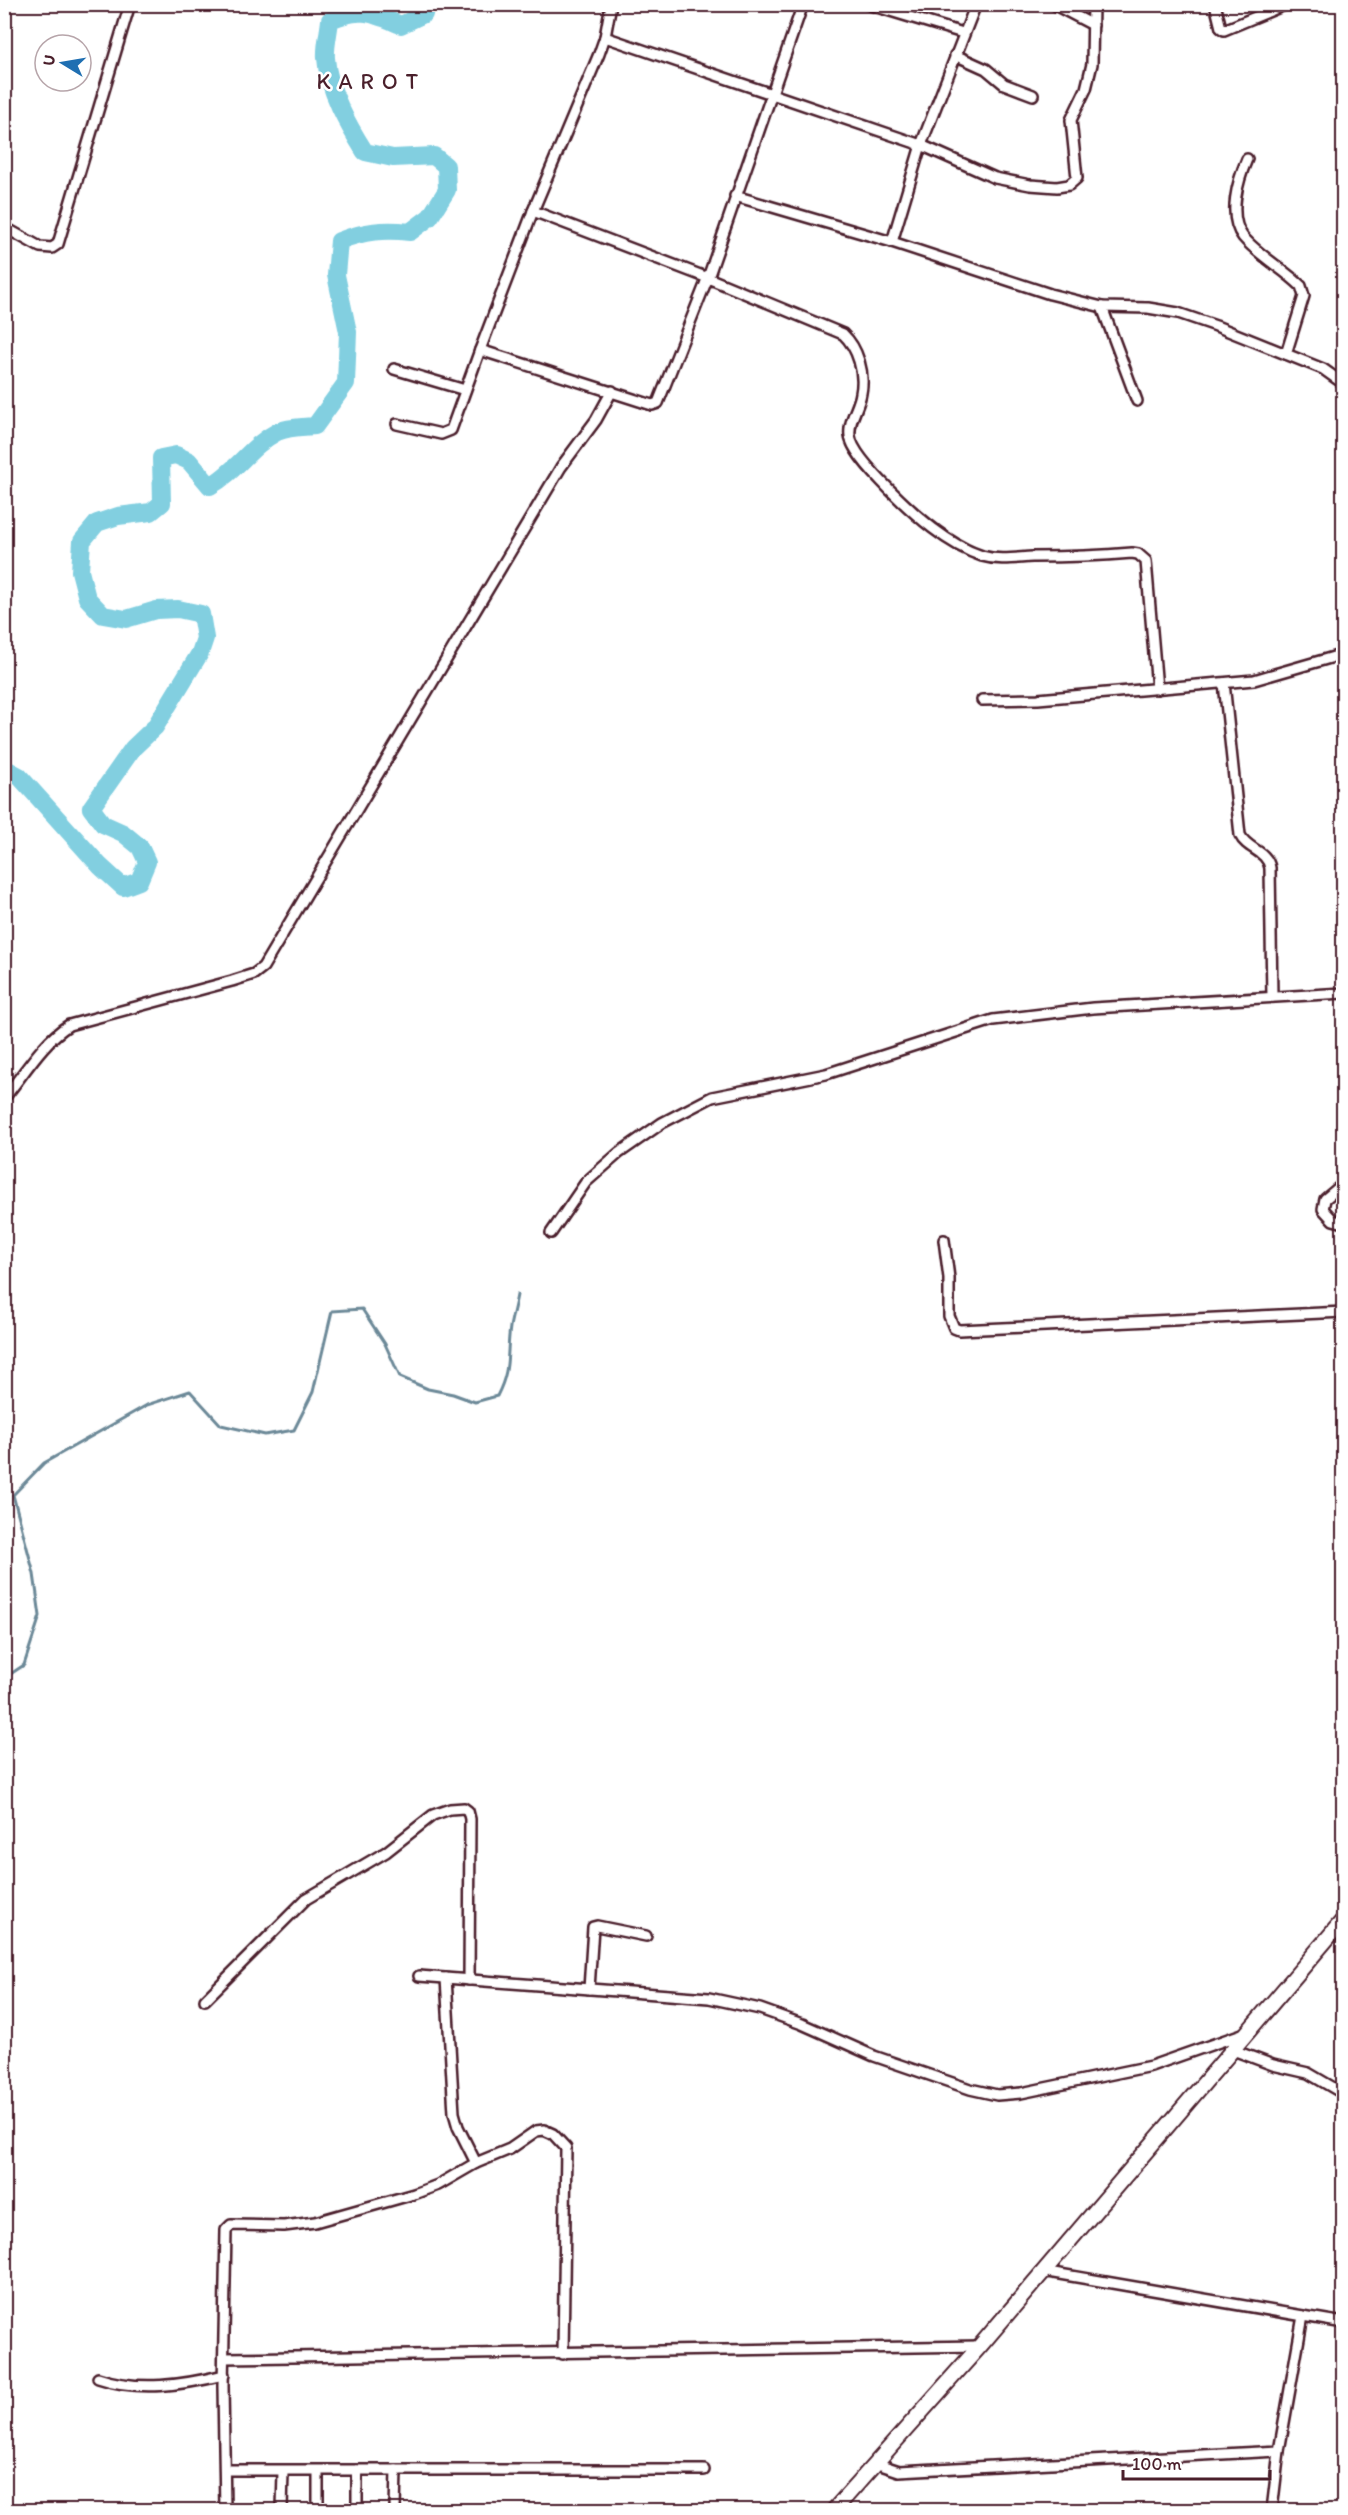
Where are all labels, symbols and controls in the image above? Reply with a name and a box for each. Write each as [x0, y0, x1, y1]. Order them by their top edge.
north arrow [33, 33, 93, 93]
text: U [38, 53, 59, 67]
district label: K A R O T [316, 68, 420, 95]
scale bar [1123, 2443, 1270, 2481]
text: 100 m [1132, 2453, 1182, 2475]

